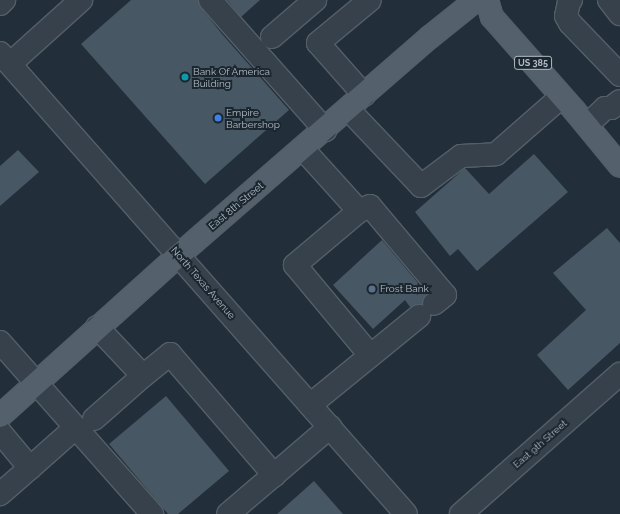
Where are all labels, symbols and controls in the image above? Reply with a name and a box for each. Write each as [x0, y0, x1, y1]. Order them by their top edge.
road number: US 385 [514, 56, 552, 70]
place label: Bank Of America Building [193, 65, 271, 88]
marker: Bank Of America Building [180, 72, 190, 82]
place label: Empire Barbershop [226, 106, 280, 130]
marker: Empire Barbershop [213, 113, 223, 123]
street label: East 8th Street [206, 180, 266, 232]
street label: North Texas Avenue [168, 244, 238, 322]
place label: Frost Bank [380, 283, 429, 295]
marker: Frost Bank [367, 284, 377, 294]
street label: East 9th Street [511, 417, 569, 471]

